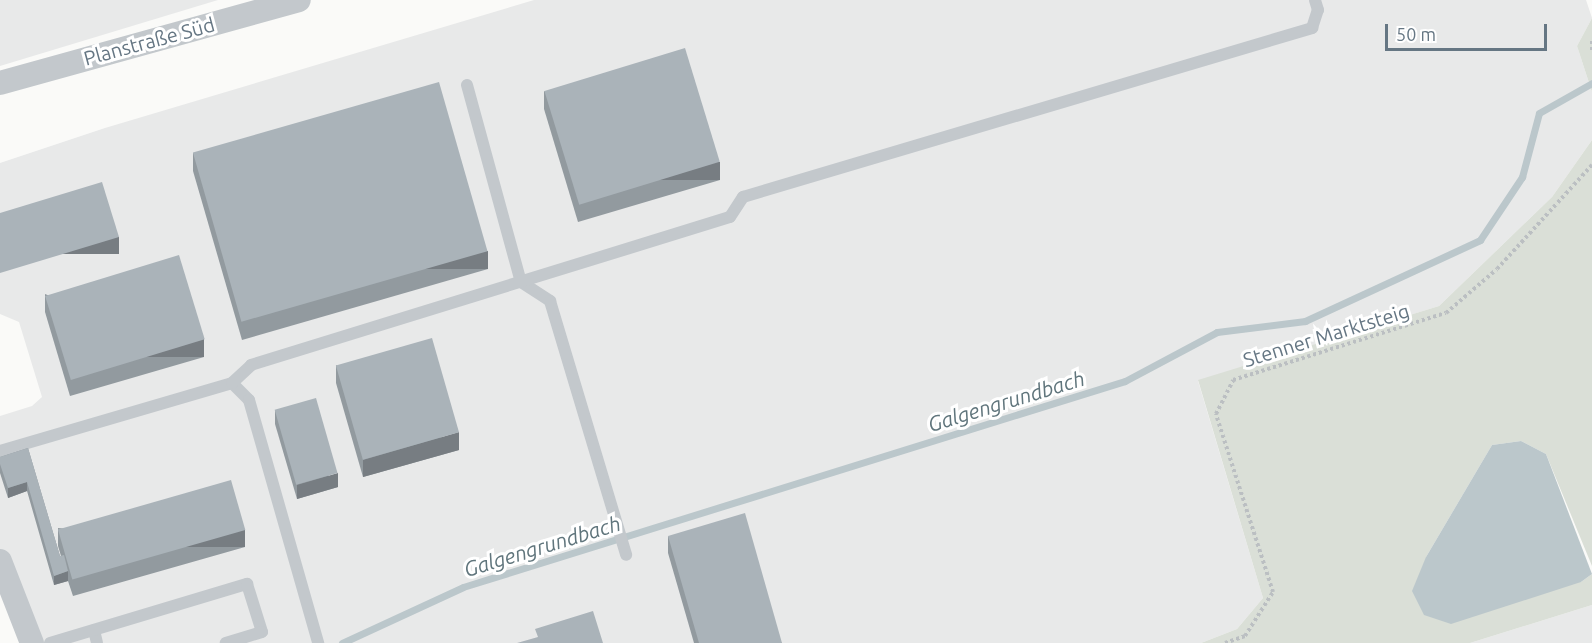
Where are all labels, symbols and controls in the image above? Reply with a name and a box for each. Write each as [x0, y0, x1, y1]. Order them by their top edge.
street label: Planstraße Süd [81, 12, 217, 70]
scale bar [1388, 12, 1550, 50]
text: 50 m [1396, 24, 1436, 44]
street label: Stenner Marktsteig [1240, 298, 1412, 372]
water label: Galgengrundbach [924, 365, 1088, 437]
water label: Galgengrundbach [460, 510, 624, 582]

